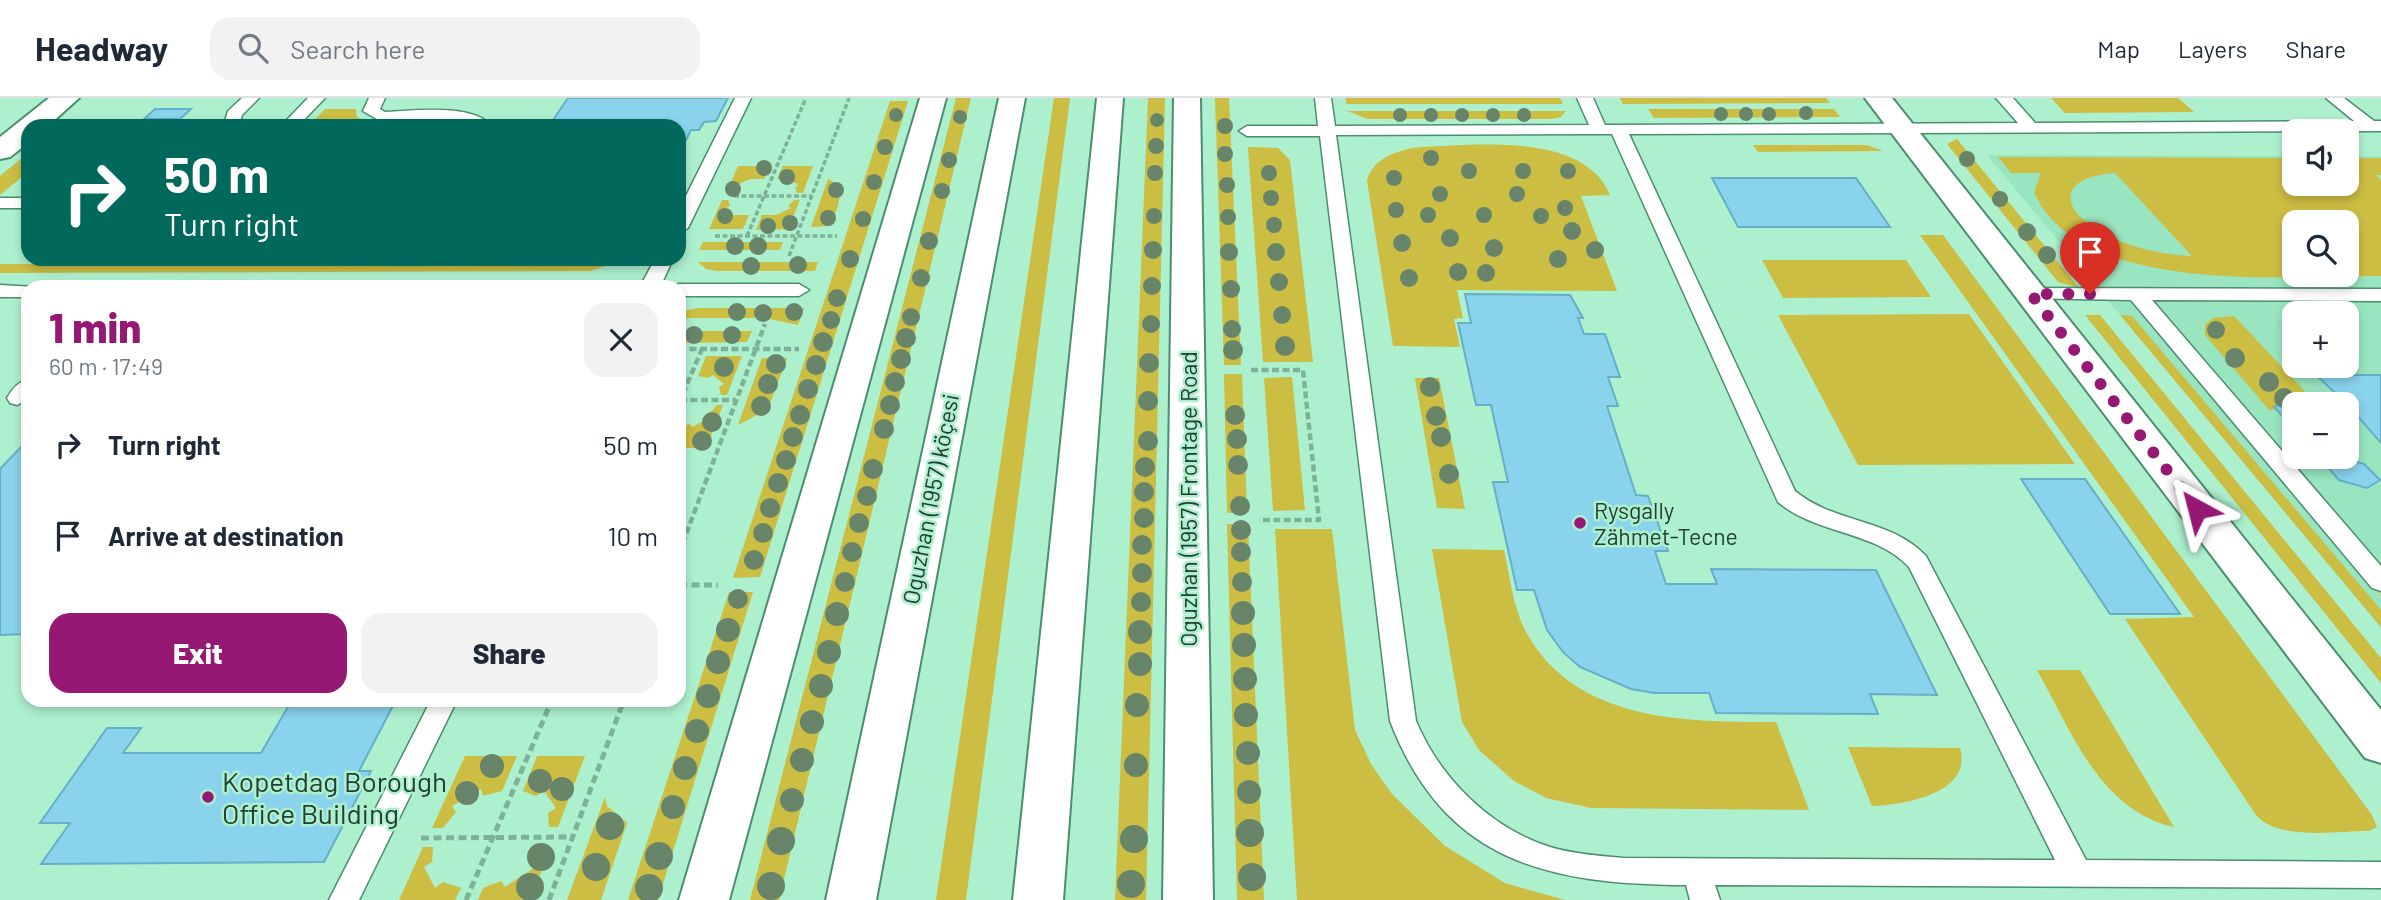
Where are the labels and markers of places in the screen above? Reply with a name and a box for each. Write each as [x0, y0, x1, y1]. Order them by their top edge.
pin [2060, 222, 2120, 294]
place label: Rysgally Zähmet-Tecne [1594, 496, 1738, 550]
marker: Rysgally Zähmet-Tecne [1572, 515, 1588, 531]
place label: Kopetdag Borough Office Building [222, 764, 447, 830]
marker: Kopetdag Borough Office Building [200, 789, 216, 805]

